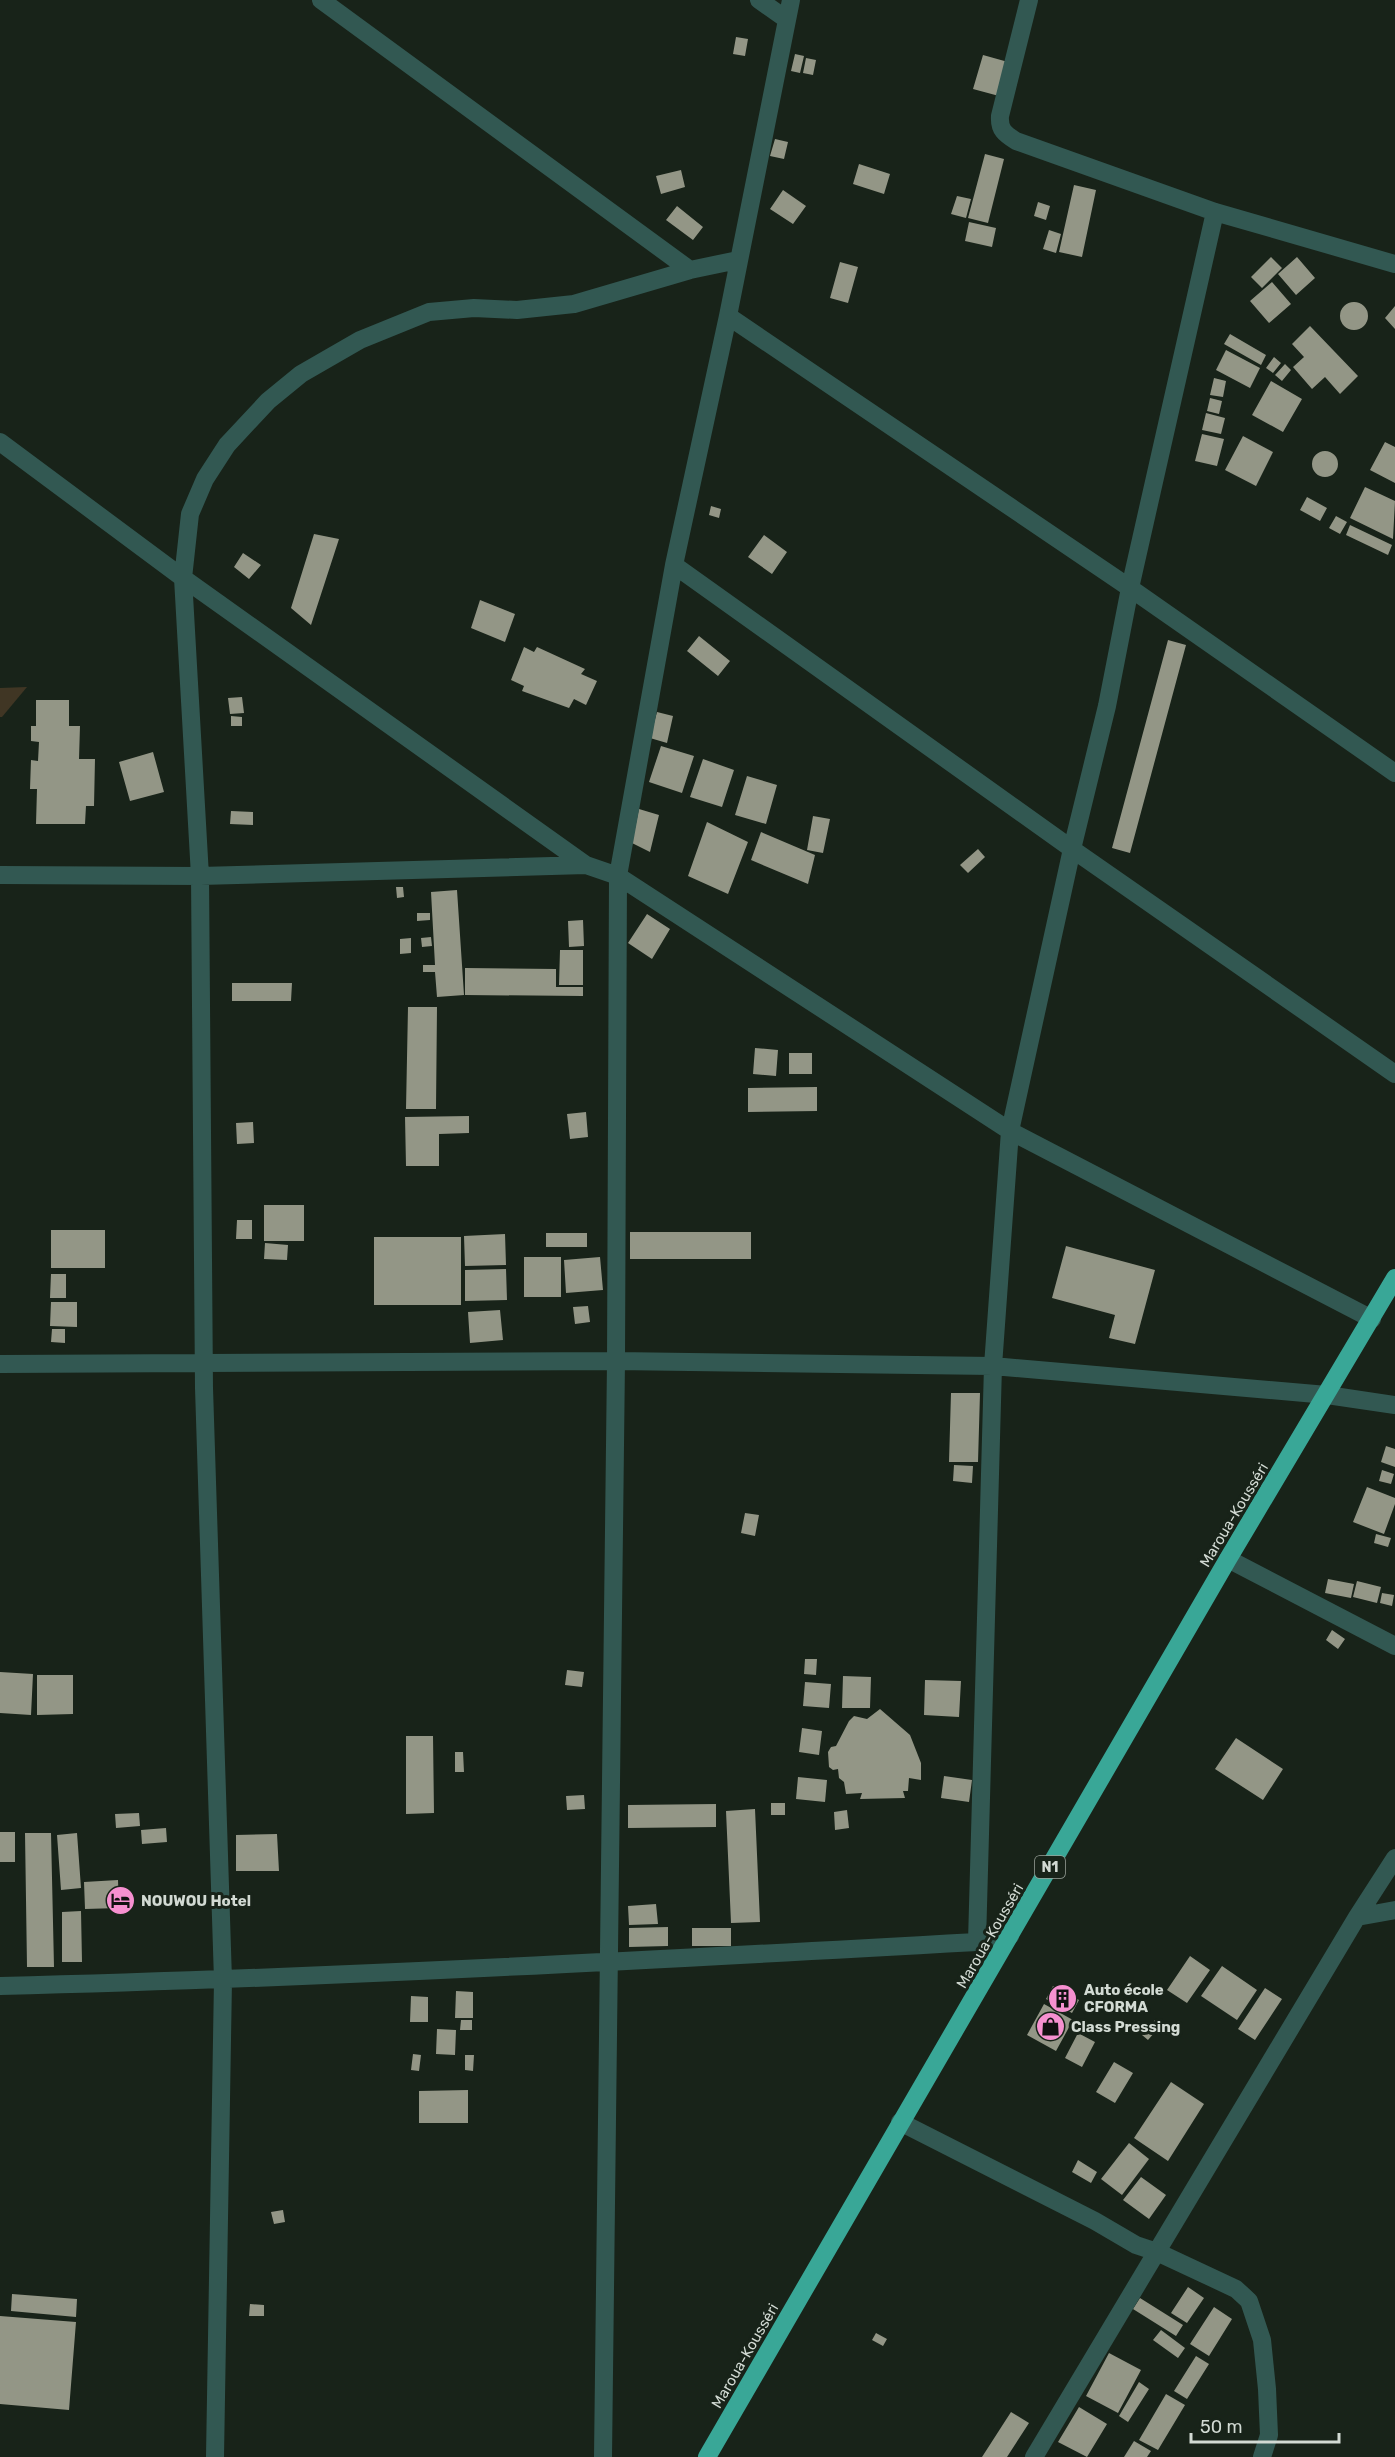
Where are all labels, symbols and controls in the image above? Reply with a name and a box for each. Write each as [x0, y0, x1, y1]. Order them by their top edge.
street label: Maroua-Kousséri [1196, 1460, 1272, 1570]
road number: N1 [1035, 1856, 1065, 1878]
street label: Maroua-Kousséri [953, 1880, 1027, 1992]
hotel icon: NOUWOU Hotel [104, 1885, 136, 1917]
place label: NOUWOU Hotel [141, 1892, 251, 1910]
place label: Auto école CFORMA [1084, 1981, 1164, 2016]
building icon: Auto école CFORMA [1047, 1983, 1079, 2015]
shop icon: Class Pressing [1034, 2011, 1066, 2043]
place label: Class Pressing [1071, 2018, 1180, 2036]
street label: Maroua-Kousséri [708, 2300, 782, 2412]
scale bar [1191, 2406, 1340, 2444]
text: 50 m [1200, 2416, 1243, 2438]

